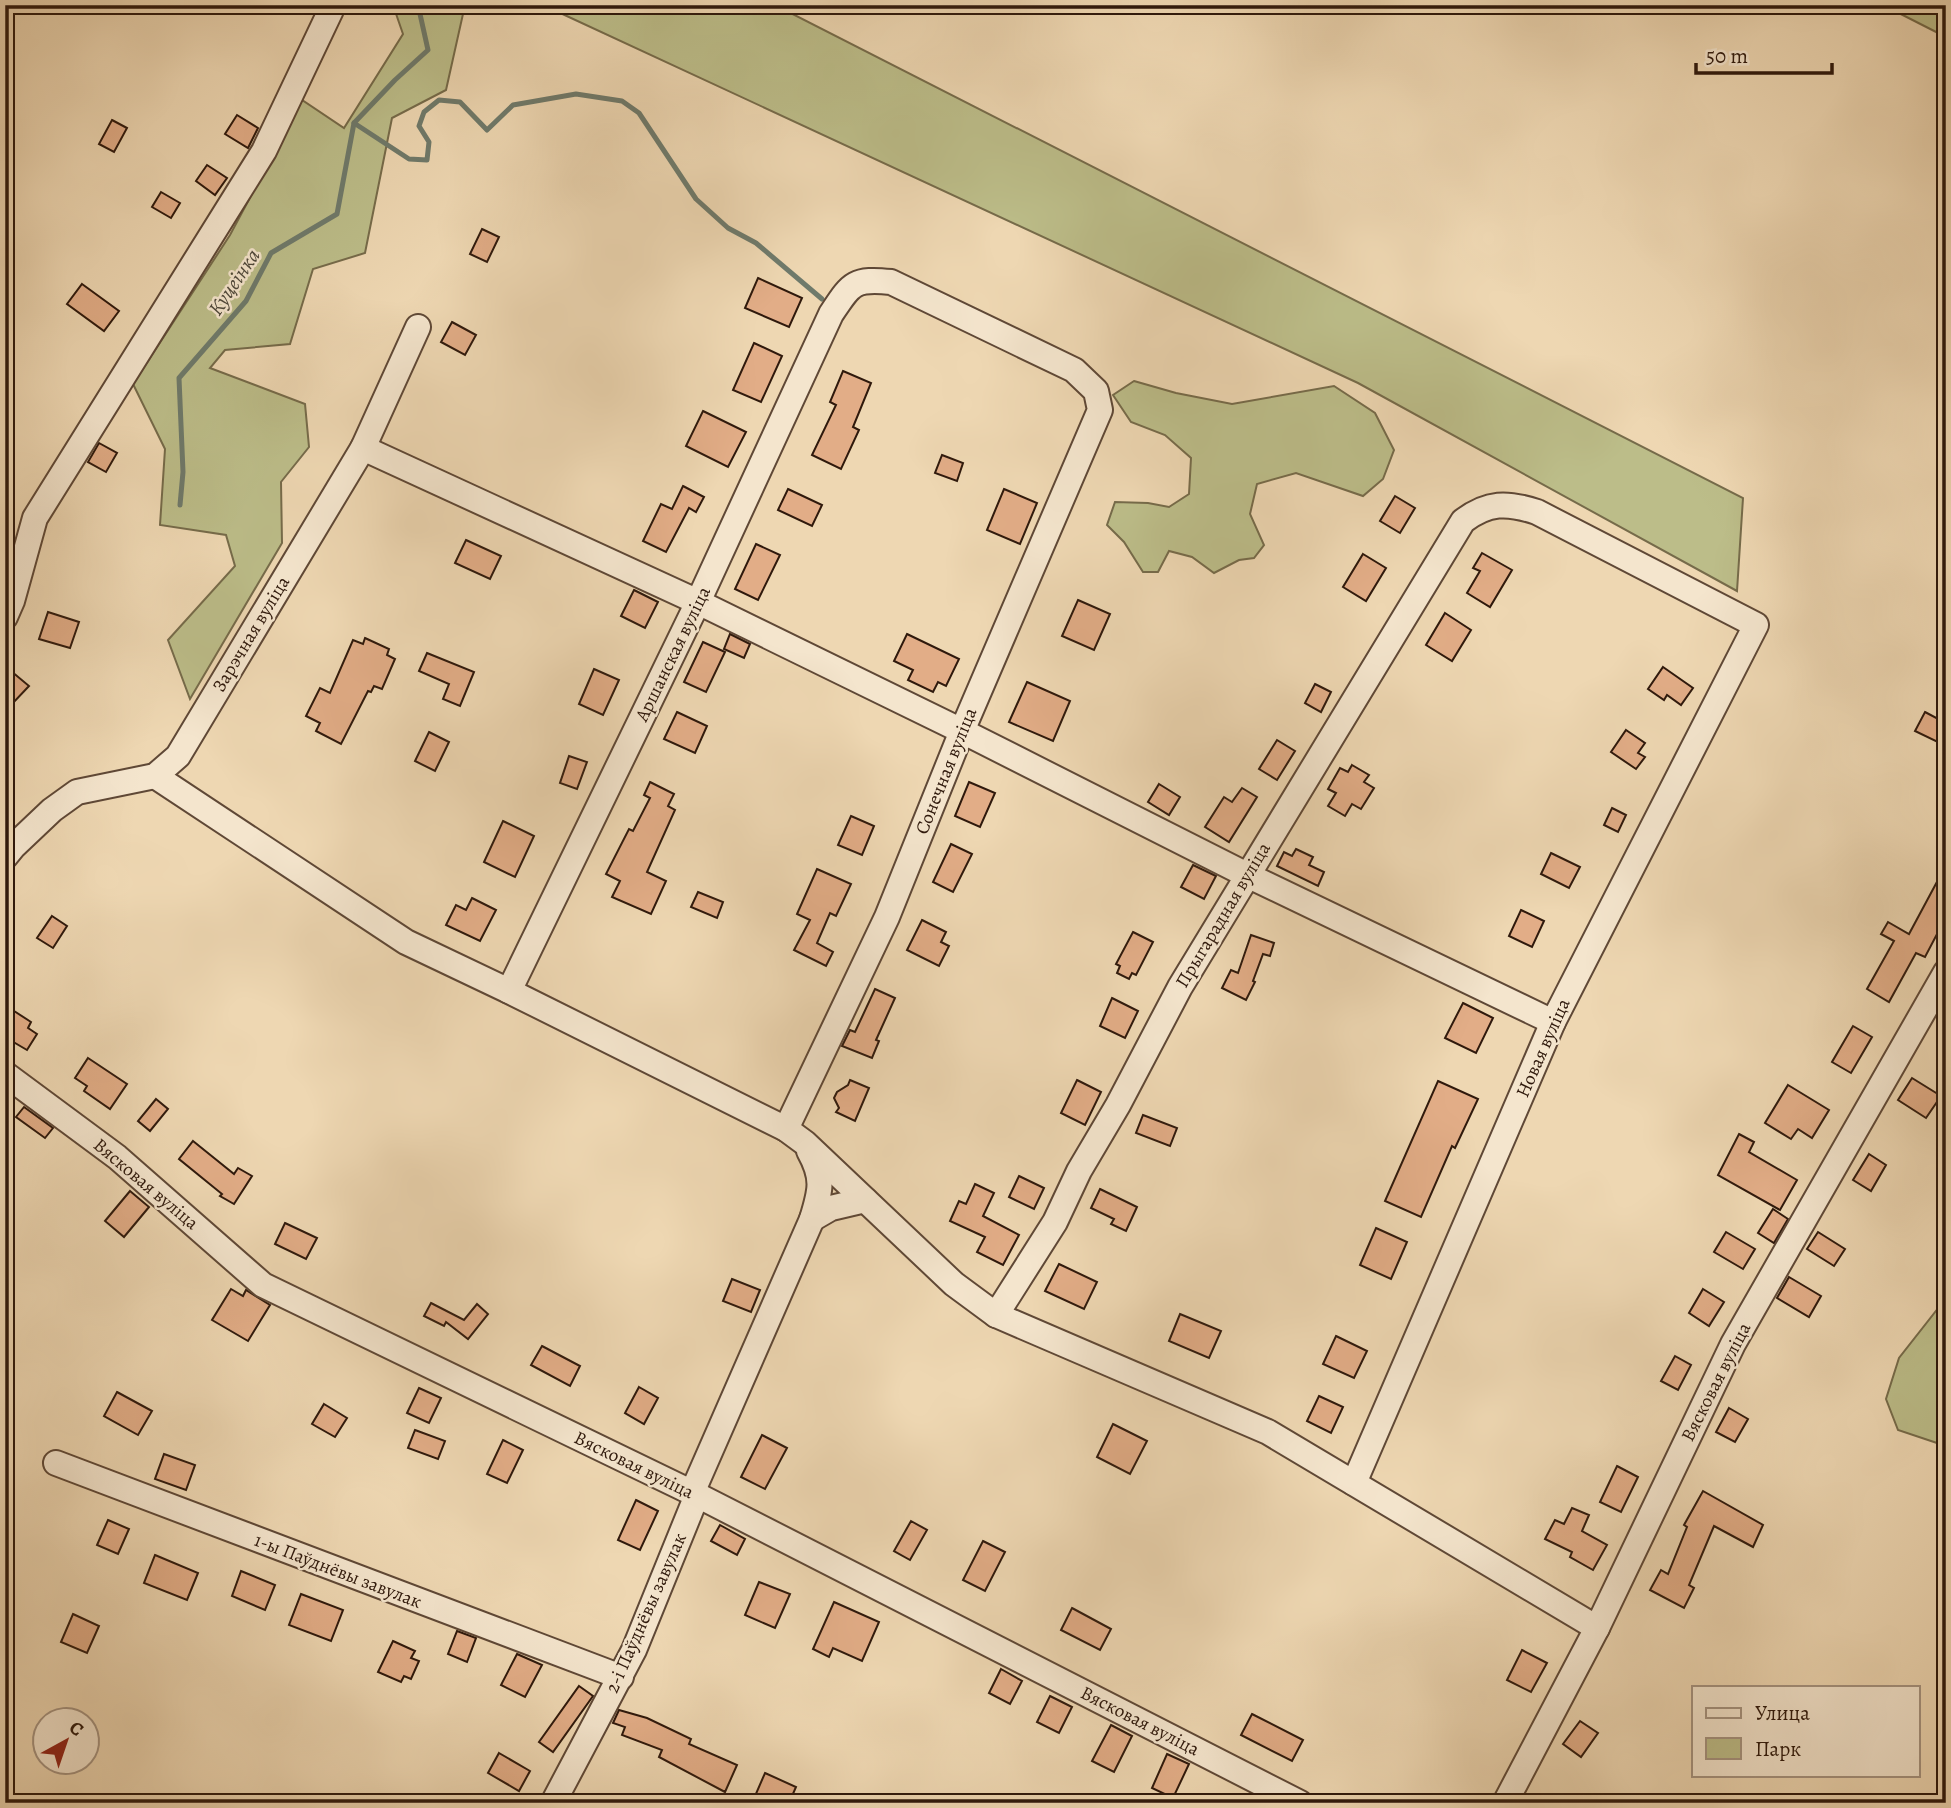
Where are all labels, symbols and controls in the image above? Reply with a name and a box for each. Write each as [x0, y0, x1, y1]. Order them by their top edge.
scale bar [1696, 32, 1832, 76]
text: 50 m [1706, 42, 1748, 70]
water label: Куцеінка [201, 243, 267, 321]
street label: Зарэчная вуліца [206, 571, 296, 697]
street label: Аршанская вуліца [629, 582, 717, 727]
street label: Сонечная вуліца [909, 704, 983, 838]
street label: Прыгарадная вуліца [1169, 837, 1277, 993]
street label: Новая вуліца [1510, 994, 1577, 1102]
street label: Вясковая вуліца [88, 1132, 204, 1236]
street label: Вясковая вуліца [1675, 1318, 1757, 1446]
street label: Вясковая вуліца [570, 1425, 698, 1505]
street label: 1-ы Паўднёвы завулак [251, 1527, 426, 1615]
street label: 2-і Паўднёвы завулак [599, 1529, 693, 1697]
street label: Вясковая вуліца [1076, 1680, 1204, 1762]
legend [1692, 1686, 1920, 1776]
text: Улица [1755, 1699, 1810, 1727]
north arrow [32, 1706, 102, 1776]
text: С [63, 1715, 89, 1742]
text: Парк [1755, 1735, 1801, 1763]

